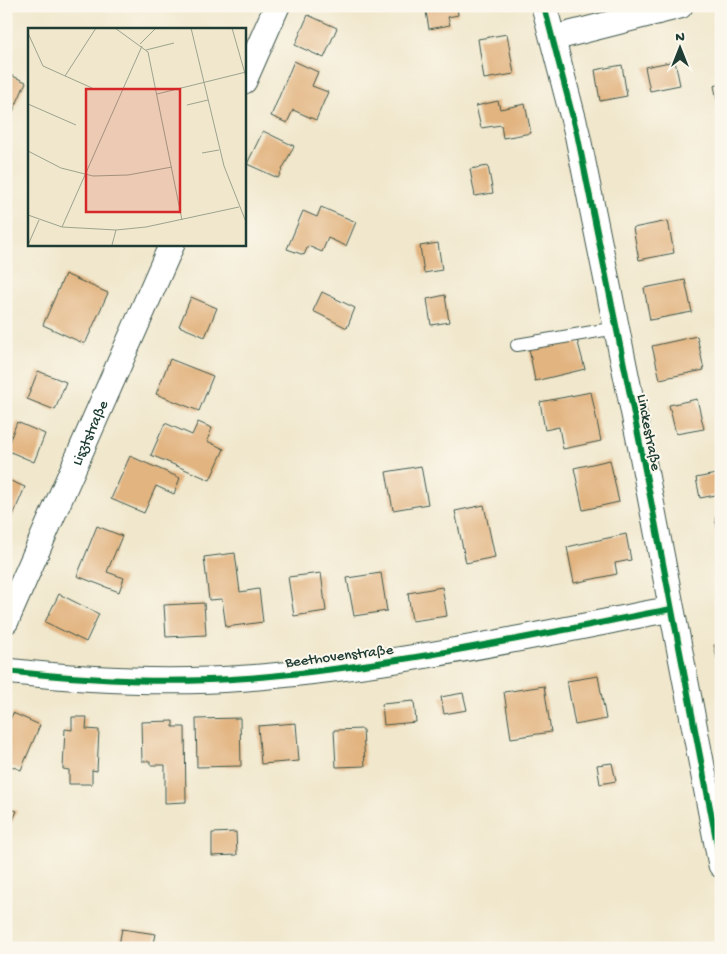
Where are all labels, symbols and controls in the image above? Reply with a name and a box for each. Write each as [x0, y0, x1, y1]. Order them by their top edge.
north arrow [654, 22, 704, 72]
inset map [28, 28, 245, 245]
text: N [675, 29, 685, 46]
street label: Linckestraße [632, 393, 664, 472]
street label: Lisztstraße [69, 398, 113, 469]
street label: Beethovenstraße [283, 641, 395, 673]

